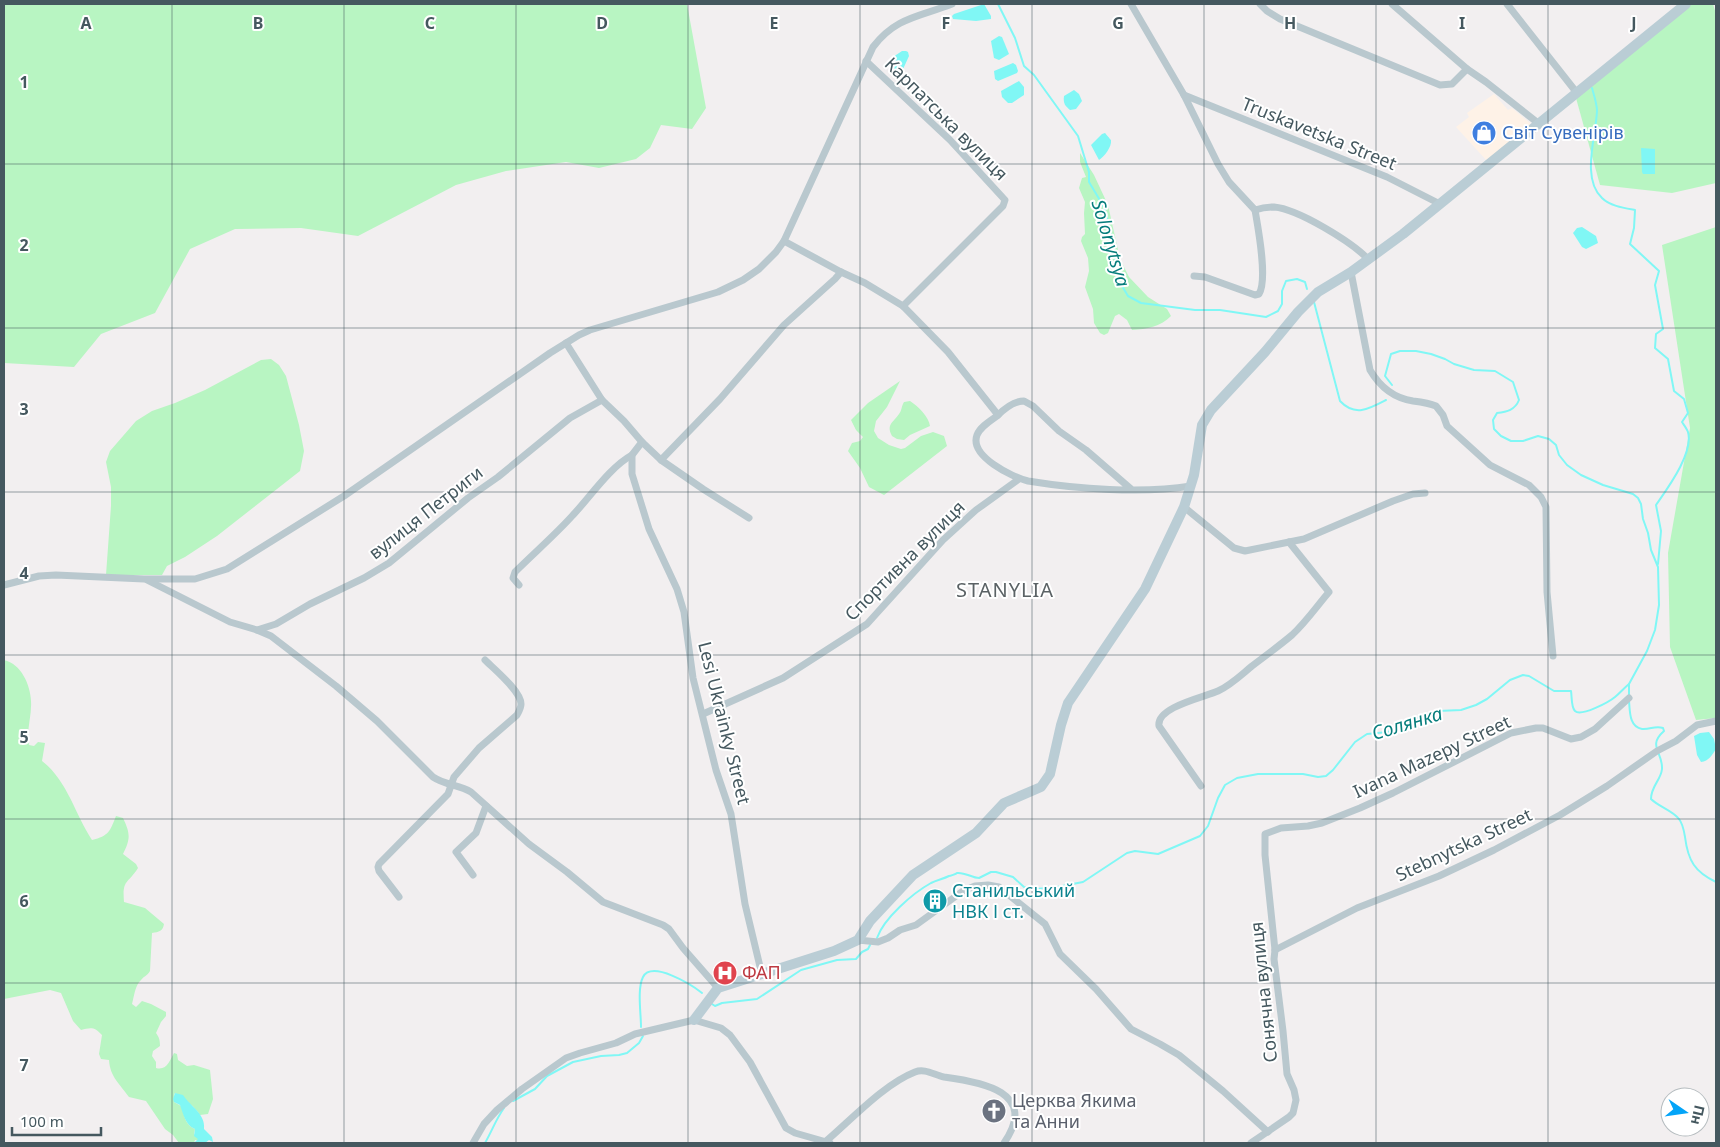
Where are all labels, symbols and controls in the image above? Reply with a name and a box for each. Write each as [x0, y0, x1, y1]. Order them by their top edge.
text: A [80, 12, 92, 34]
text: B [253, 12, 263, 34]
text: C [425, 12, 435, 34]
text: D [596, 12, 608, 34]
text: E [770, 12, 779, 34]
text: F [942, 12, 950, 34]
text: G [1112, 12, 1124, 34]
text: H [1284, 12, 1296, 34]
text: I [1459, 12, 1465, 34]
text: J [1629, 12, 1637, 34]
street label: Карпатська вулиця [880, 52, 1013, 185]
text: 1 [19, 71, 29, 93]
street label: Truskavetska Street [1238, 91, 1401, 175]
shop icon: Світ Сувенірів [1471, 120, 1497, 146]
place label: Світ Сувенірів [1502, 120, 1624, 144]
water label: Solonytsya [1085, 196, 1137, 290]
text: 2 [19, 234, 29, 256]
text: 3 [19, 398, 29, 420]
street label: вулиця Петриги [363, 460, 487, 564]
street label: Спортивна вулиця [839, 495, 970, 626]
text: 4 [19, 562, 29, 584]
district label: STANYLIA [956, 576, 1054, 603]
street label: Lesi Ukrainky Street [693, 639, 757, 807]
water label: Солянка [1368, 700, 1446, 746]
street label: Ivana Mazepy Street [1349, 709, 1515, 803]
text: 5 [19, 726, 29, 748]
street label: Stebnytska Street [1392, 802, 1536, 886]
place label: Станильський НВК І ст. [952, 878, 1075, 923]
building icon: Станильський НВК І ст. [922, 888, 948, 914]
text: 6 [19, 890, 29, 912]
street label: Сонячна вулиця [1244, 921, 1282, 1064]
hospital icon: ФАП [712, 960, 738, 986]
place label: ФАП [742, 960, 781, 984]
text: 7 [19, 1054, 29, 1076]
north arrow [1660, 1087, 1710, 1137]
place label: Церква Якима та Анни [1012, 1088, 1137, 1133]
church icon: Церква Якима та Анни [981, 1098, 1007, 1124]
text: Пн [1687, 1103, 1710, 1127]
scale bar [12, 1104, 101, 1136]
text: 100 m [20, 1111, 64, 1131]

